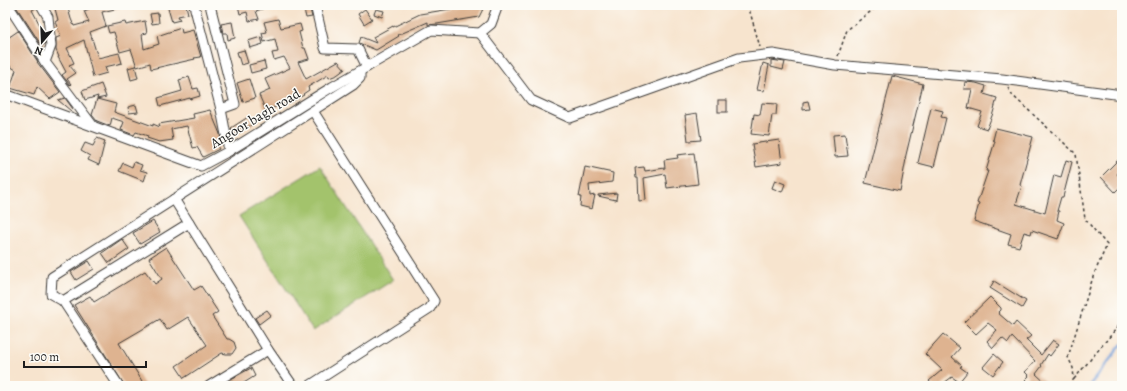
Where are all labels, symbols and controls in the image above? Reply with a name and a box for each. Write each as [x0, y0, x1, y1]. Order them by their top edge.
north arrow [22, 22, 62, 62]
text: N [33, 43, 45, 59]
street label: Angoor bagh road [206, 84, 304, 153]
scale bar [24, 343, 146, 369]
text: 100 m [30, 349, 59, 365]

